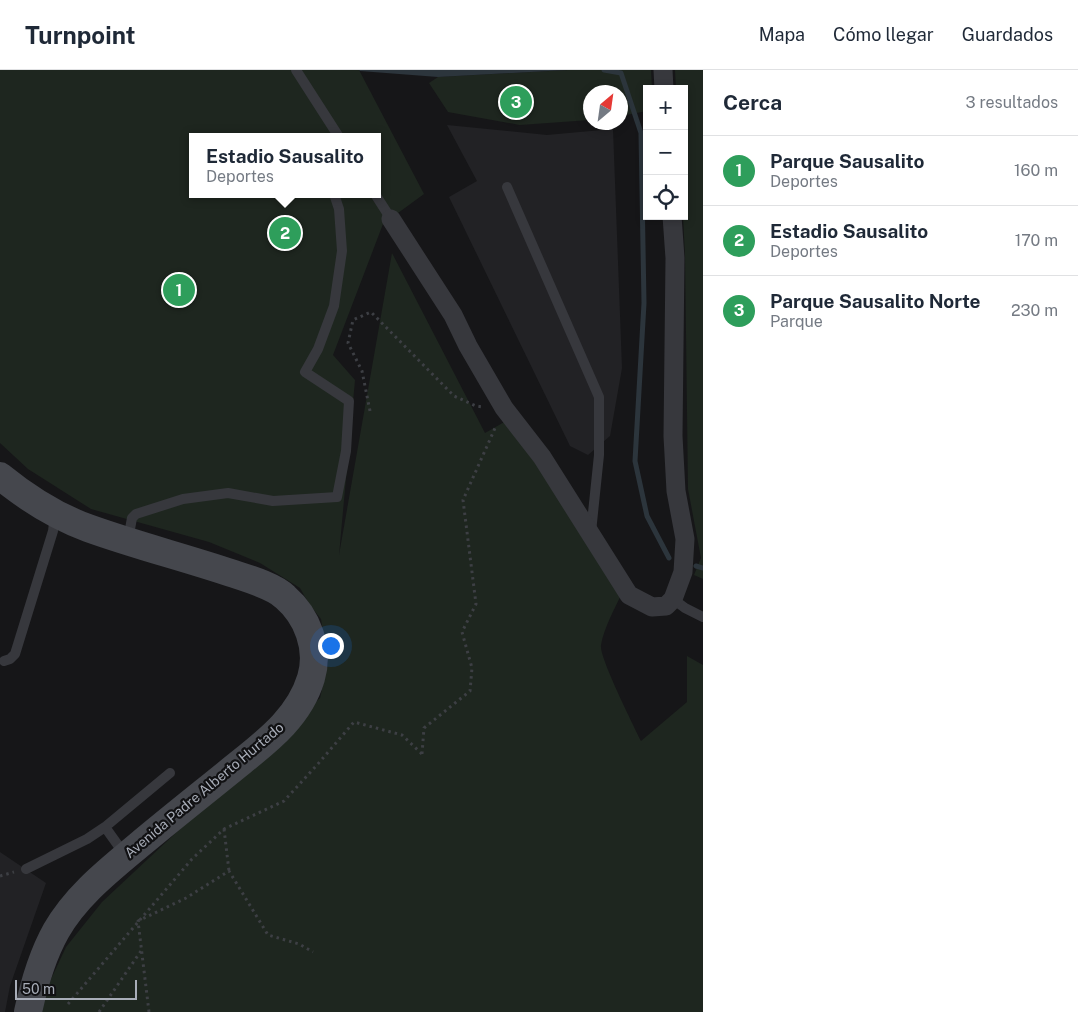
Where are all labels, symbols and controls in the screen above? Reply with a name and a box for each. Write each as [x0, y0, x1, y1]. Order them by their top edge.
text: Turnpoint [25, 21, 135, 49]
text: Mapa [759, 24, 805, 45]
text: Cómo llegar [833, 24, 934, 45]
text: Guardados [962, 24, 1053, 45]
pin: 3 [500, 83, 532, 121]
north arrow [583, 85, 628, 130]
map controls [643, 85, 688, 220]
button: + [643, 85, 688, 130]
text: Cerca [723, 90, 782, 115]
text: 3 resultados [966, 93, 1058, 112]
button: − [643, 130, 688, 175]
popup [189, 133, 381, 198]
text: Estadio Sausalito [206, 145, 364, 167]
text: Parque Sausalito [770, 150, 924, 172]
text: 1 [736, 161, 742, 180]
text: 160 m [1014, 161, 1058, 180]
text: Deportes [206, 167, 274, 186]
text: Deportes [770, 172, 838, 191]
button: locate [643, 175, 688, 220]
pin: 2 [269, 214, 301, 252]
text: Estadio Sausalito [770, 220, 928, 242]
text: 2 [734, 231, 744, 250]
text: 170 m [1015, 231, 1058, 250]
text: Deportes [770, 242, 838, 261]
pin: 1 [163, 271, 195, 309]
text: Parque Sausalito Norte [770, 290, 980, 312]
text: 3 [734, 301, 744, 320]
text: 230 m [1011, 301, 1058, 320]
text: Parque [770, 312, 823, 331]
your location [318, 633, 344, 659]
street label: Avenida Padre Alberto Hurtado [121, 719, 287, 861]
scale bar [15, 977, 138, 1000]
text: 50 m [22, 981, 55, 997]

